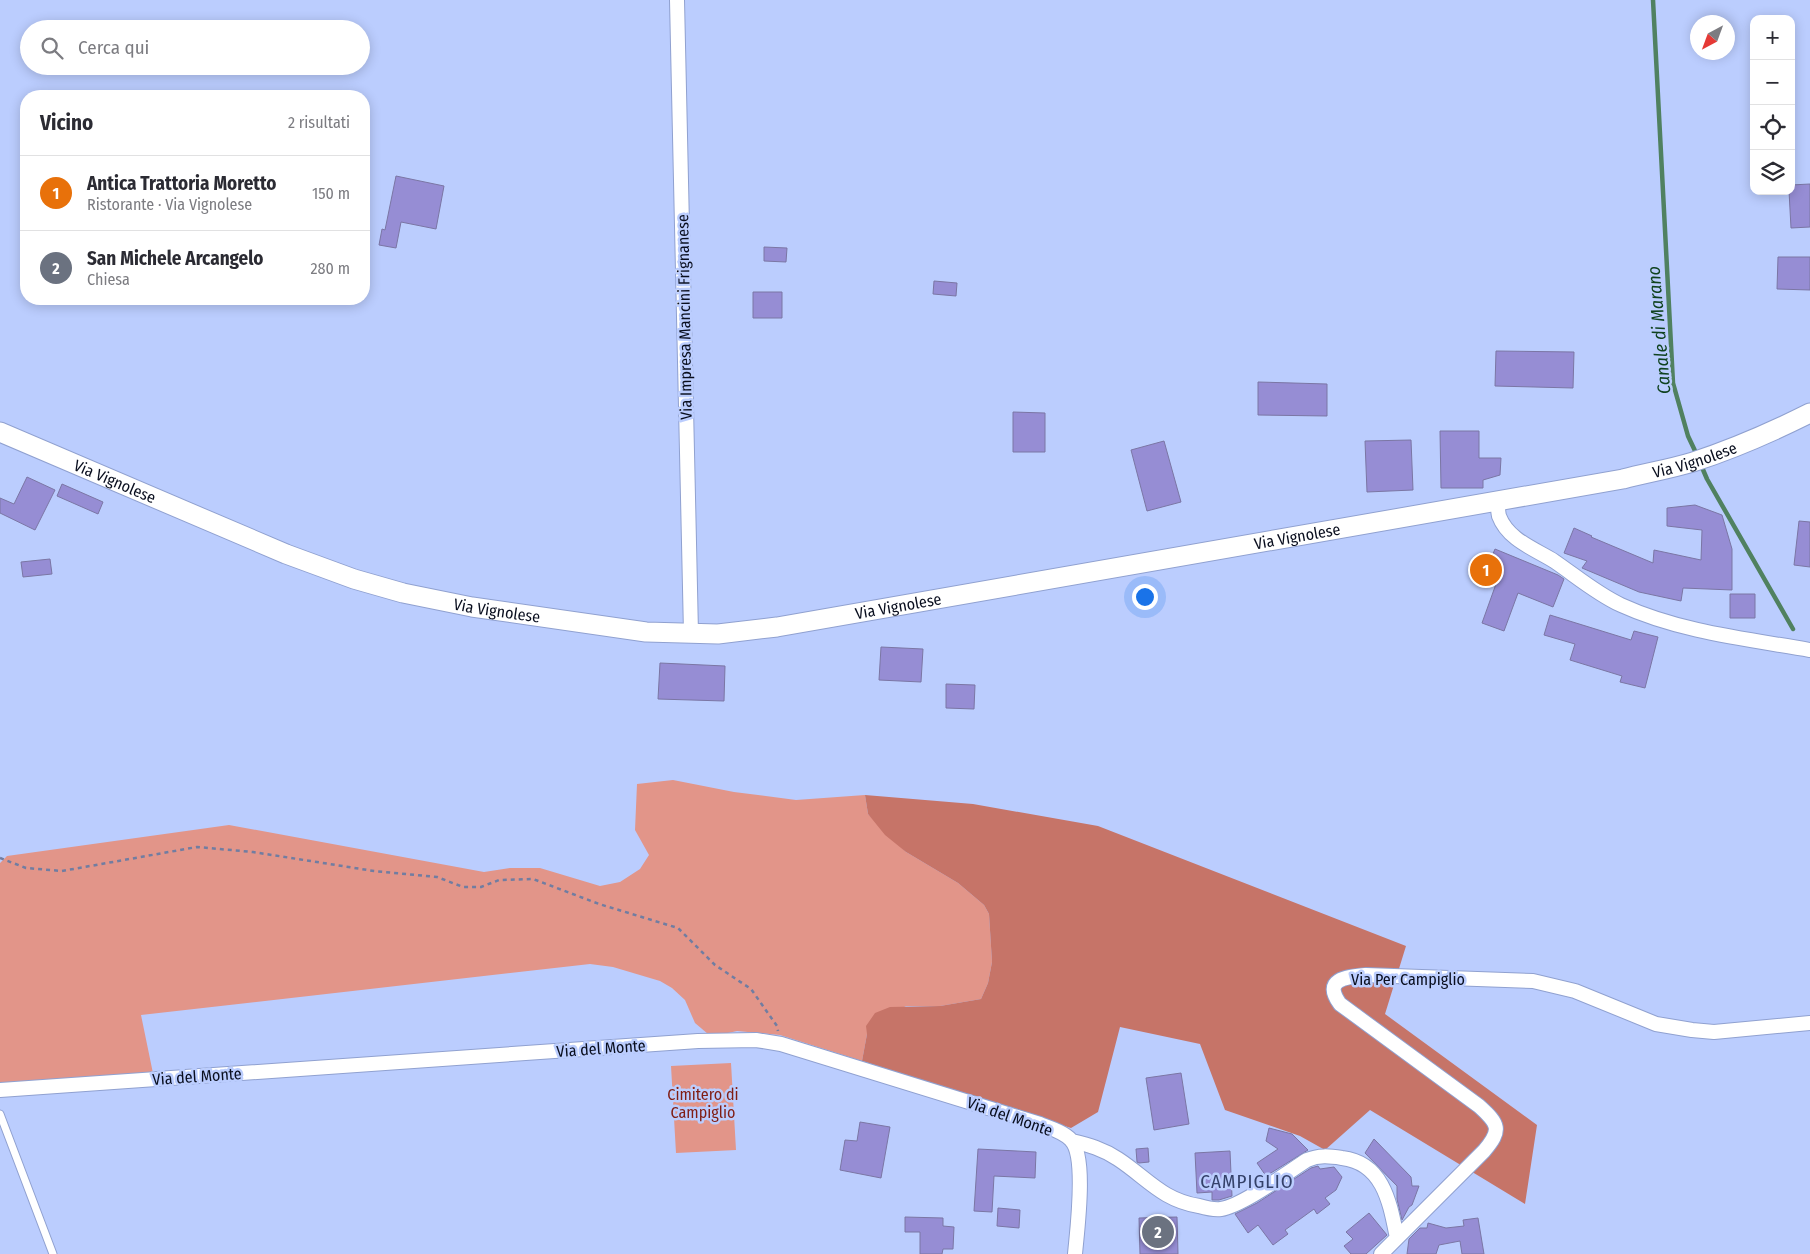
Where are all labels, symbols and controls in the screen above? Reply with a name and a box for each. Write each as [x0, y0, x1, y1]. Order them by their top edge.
north arrow [1690, 15, 1735, 60]
map controls [1750, 15, 1795, 195]
button: + [1750, 15, 1795, 60]
search box [20, 20, 370, 75]
icon: search [38, 34, 66, 62]
text: Cerca qui [78, 36, 149, 59]
button: − [1750, 60, 1795, 105]
button: locate [1750, 105, 1795, 150]
text: Vicino [40, 110, 93, 136]
text: 2 risultati [288, 113, 350, 132]
button: layers [1750, 150, 1795, 195]
text: Antica Trattoria Moretto [87, 172, 276, 195]
text: 1 [53, 184, 59, 203]
text: 150 m [312, 184, 350, 203]
text: Ristorante · Via Vignolese [87, 195, 252, 214]
street label: Via Impresa Mancini Frignanese [673, 214, 696, 420]
text: San Michele Arcangelo [87, 247, 264, 270]
text: 2 [52, 259, 60, 278]
text: 280 m [311, 259, 350, 278]
water label: Canale di Marano [1642, 265, 1676, 395]
text: Chiesa [87, 270, 130, 289]
street label: Via Vignolese [1651, 438, 1740, 482]
street label: Via Vignolese [71, 456, 159, 507]
street label: Via Vignolese [1253, 520, 1342, 553]
pin: 1 [1470, 551, 1502, 589]
your location [1132, 584, 1158, 610]
street label: Via Vignolese [854, 589, 943, 623]
street label: Via Vignolese [452, 595, 542, 627]
street label: Via Per Campiglio [1351, 970, 1465, 989]
street label: Via del Monte [556, 1036, 646, 1061]
street label: Via del Monte [152, 1064, 242, 1089]
park label: Cimitero di Campiglio [667, 1085, 739, 1122]
street label: Via del Monte [964, 1093, 1055, 1140]
district label: CAMPIGLIO [1200, 1170, 1294, 1193]
pin: 2 [1142, 1213, 1174, 1251]

